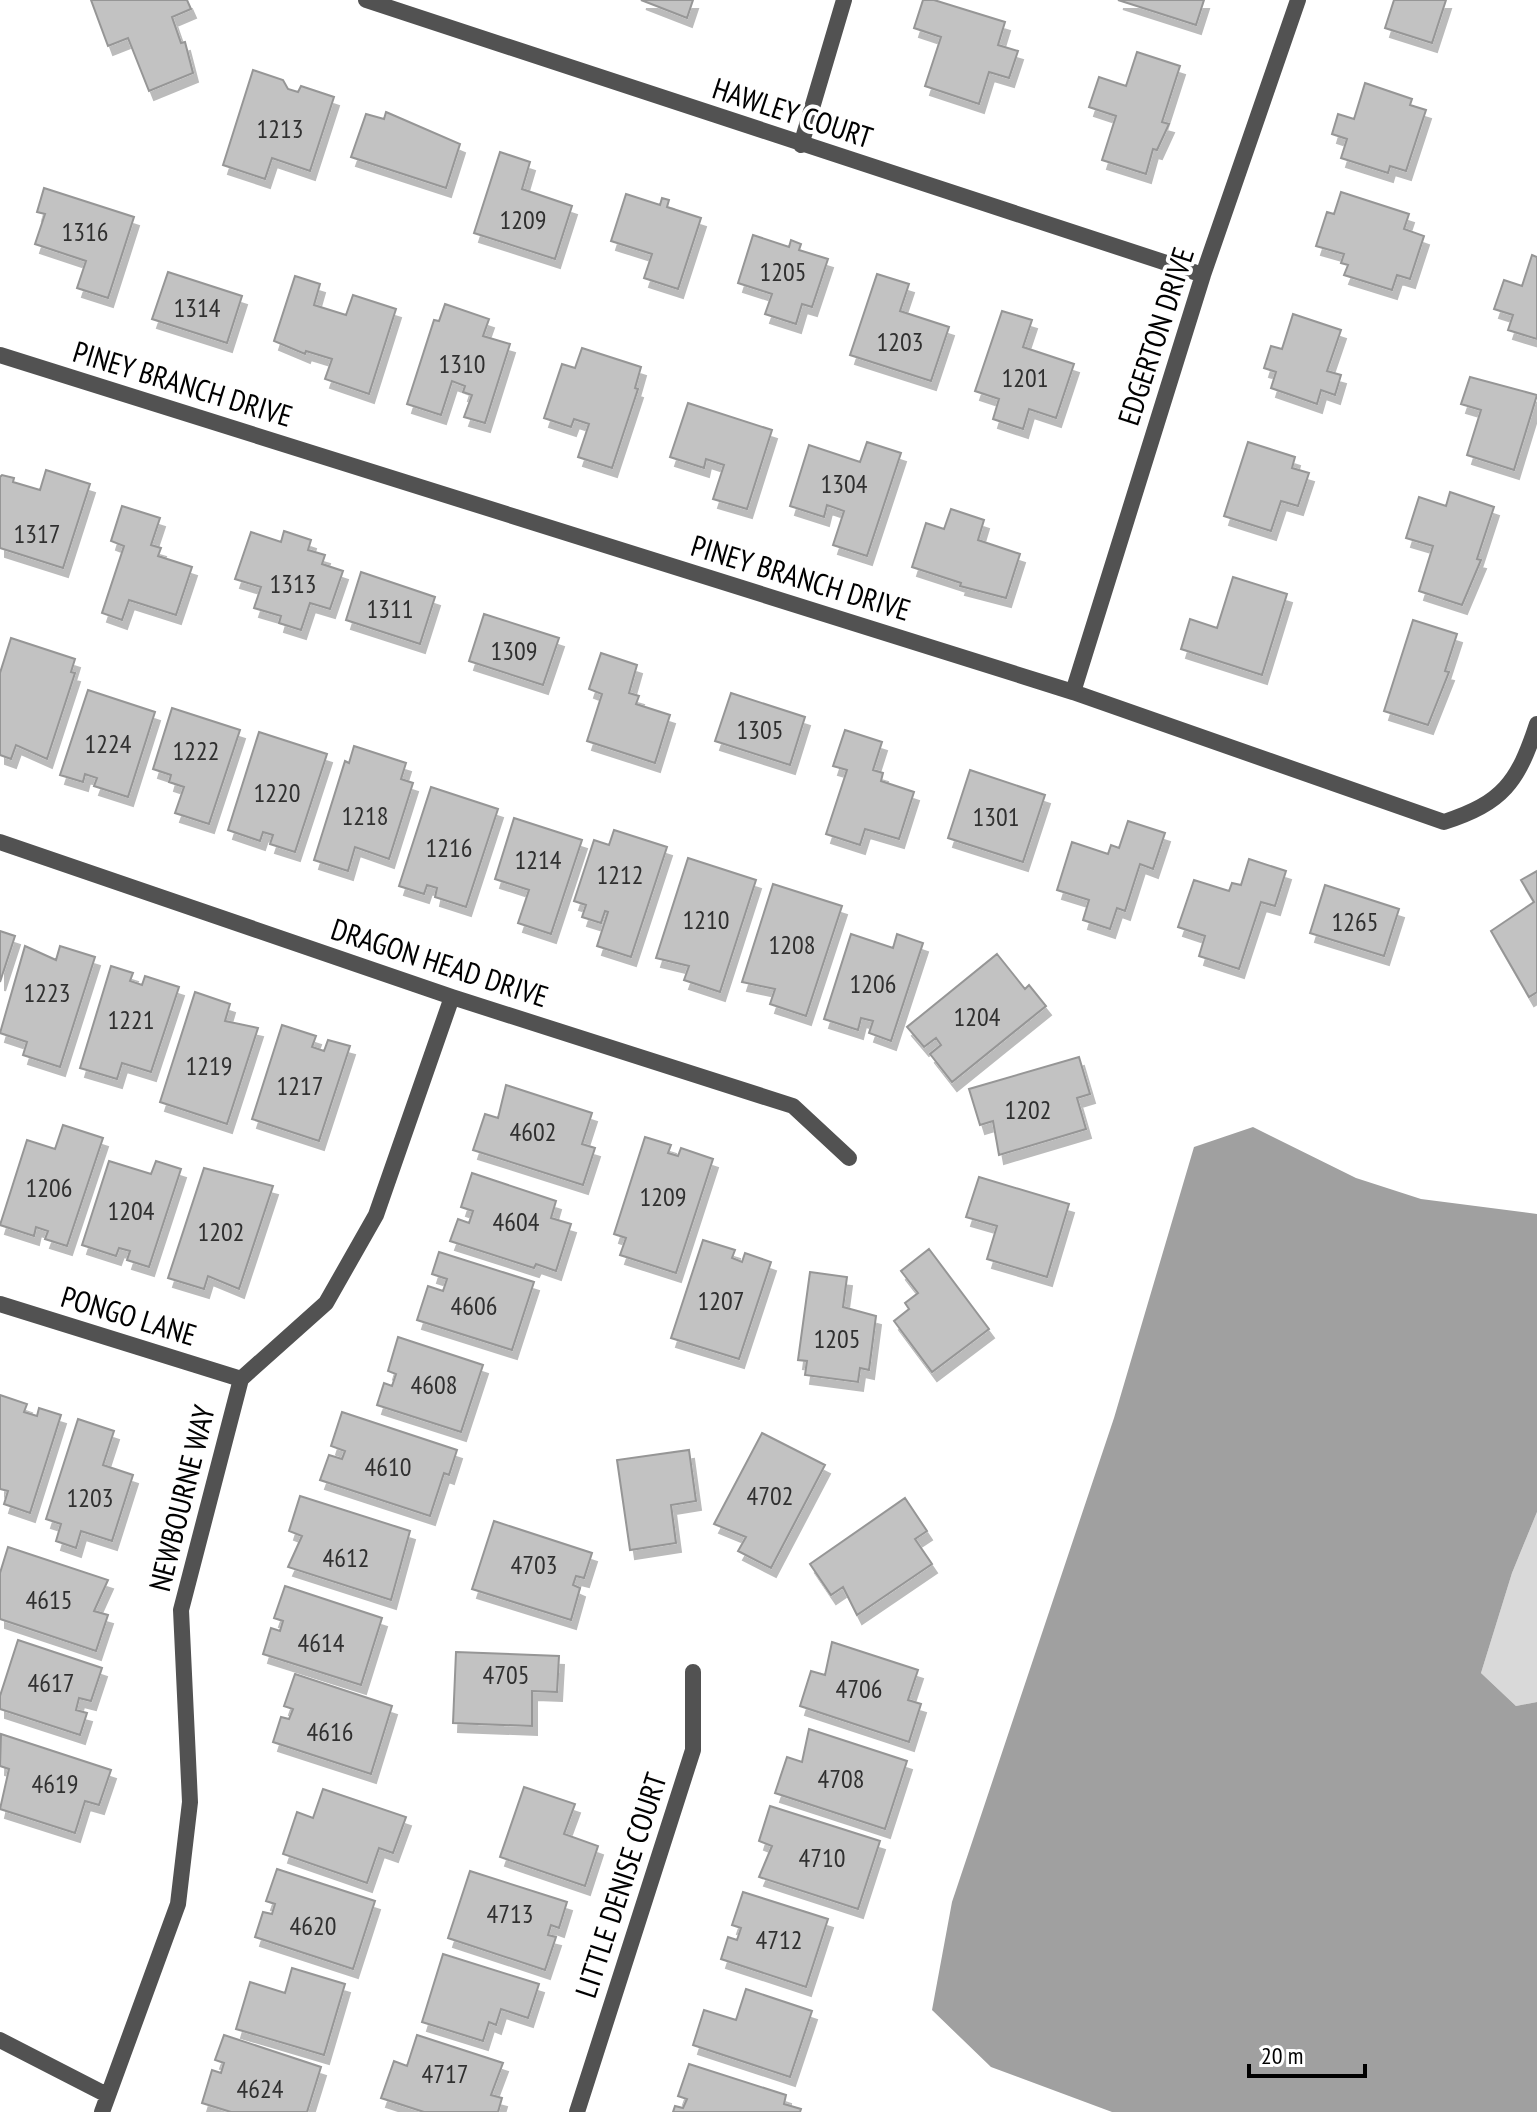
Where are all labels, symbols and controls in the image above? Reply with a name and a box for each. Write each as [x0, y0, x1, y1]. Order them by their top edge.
street label: HAWLEY COURT [708, 68, 878, 156]
house number: 1213 [257, 112, 303, 145]
house number: 1209 [500, 203, 546, 236]
house number: 1316 [62, 215, 108, 248]
street label: EDGERTON DRIVE [1108, 242, 1202, 430]
house number: 1205 [760, 255, 806, 288]
house number: 1314 [174, 291, 221, 324]
house number: 1203 [877, 325, 923, 358]
street label: PINEY BRANCH DRIVE [69, 331, 297, 435]
house number: 1310 [439, 347, 485, 380]
house number: 1201 [1002, 361, 1048, 394]
house number: 1304 [821, 467, 868, 500]
house number: 1317 [14, 517, 60, 550]
street label: PINEY BRANCH DRIVE [687, 525, 915, 629]
house number: 1313 [270, 567, 316, 600]
house number: 1311 [367, 592, 413, 625]
house number: 1309 [491, 634, 537, 667]
house number: 1305 [737, 713, 783, 746]
house number: 1224 [85, 727, 132, 760]
house number: 1222 [173, 734, 219, 767]
house number: 1220 [254, 776, 300, 809]
house number: 1218 [342, 799, 388, 832]
house number: 1301 [973, 800, 1019, 833]
house number: 1216 [426, 831, 472, 864]
house number: 1214 [515, 843, 562, 876]
house number: 1212 [597, 858, 643, 891]
house number: 1210 [683, 903, 729, 936]
house number: 1265 [1332, 905, 1378, 938]
street label: DRAGON HEAD DRIVE [327, 909, 553, 1015]
house number: 1208 [769, 928, 815, 961]
house number: 1206 [850, 967, 896, 1000]
house number: 1223 [24, 976, 70, 1009]
house number: 1204 [954, 1000, 1001, 1033]
house number: 1221 [108, 1003, 154, 1036]
house number: 1219 [186, 1049, 232, 1082]
house number: 1217 [277, 1069, 323, 1102]
house number: 1202 [1005, 1093, 1051, 1126]
house number: 4602 [510, 1115, 556, 1148]
house number: 1206 [26, 1171, 72, 1204]
house number: 1209 [640, 1180, 686, 1213]
house number: 1204 [108, 1194, 155, 1227]
house number: 4604 [493, 1205, 540, 1238]
house number: 1202 [198, 1215, 244, 1248]
street label: PONGO LANE [57, 1276, 201, 1354]
house number: 1207 [698, 1284, 744, 1317]
house number: 4606 [451, 1289, 497, 1322]
house number: 1205 [814, 1322, 860, 1355]
house number: 4608 [411, 1368, 457, 1401]
street label: NEWBOURNE WAY [139, 1401, 223, 1595]
house number: 4610 [365, 1450, 411, 1483]
house number: 4702 [747, 1479, 793, 1512]
house number: 1203 [67, 1481, 113, 1514]
house number: 4612 [323, 1541, 369, 1574]
house number: 4703 [511, 1548, 557, 1581]
house number: 4615 [26, 1583, 72, 1616]
house number: 4614 [298, 1626, 345, 1659]
house number: 4705 [483, 1658, 529, 1691]
house number: 4617 [28, 1666, 74, 1699]
house number: 4706 [836, 1672, 882, 1705]
house number: 4616 [307, 1715, 353, 1748]
house number: 4708 [818, 1762, 864, 1795]
house number: 4619 [32, 1767, 78, 1800]
street label: LITTLE DENISE COURT [565, 1768, 675, 2002]
house number: 4710 [799, 1841, 845, 1874]
house number: 4713 [487, 1897, 533, 1930]
house number: 4620 [290, 1909, 336, 1942]
house number: 4712 [756, 1923, 802, 1956]
scale bar [1249, 2028, 1365, 2078]
text: 20 m [1261, 2040, 1303, 2071]
house number: 4717 [422, 2057, 468, 2090]
house number: 4624 [237, 2072, 284, 2105]

